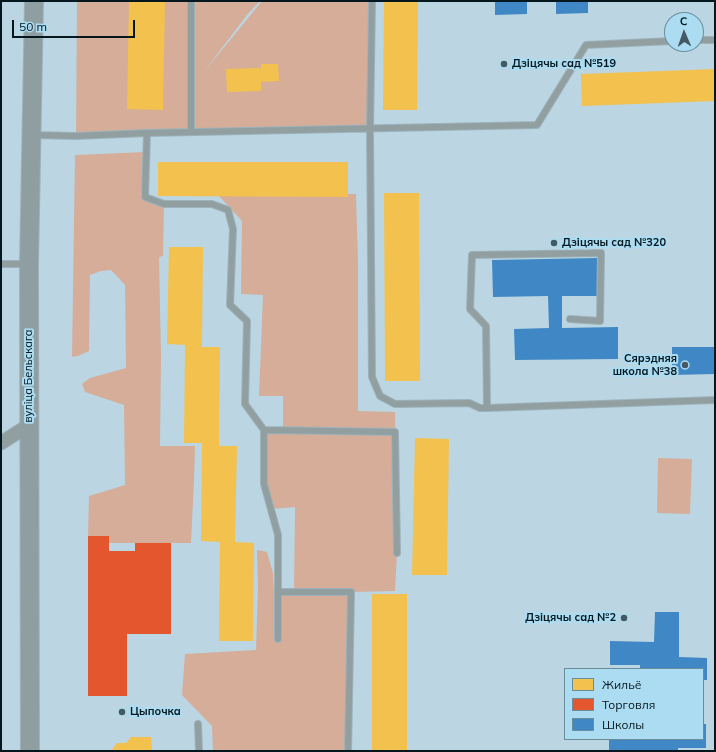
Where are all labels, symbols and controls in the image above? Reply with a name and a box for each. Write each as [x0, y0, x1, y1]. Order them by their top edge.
scale bar [14, 12, 137, 38]
north arrow [664, 12, 704, 52]
text: С [680, 14, 688, 28]
text: 50 m [19, 19, 47, 34]
place label: Дзіцячы сад №519 [512, 57, 616, 71]
marker: Дзіцячы сад №519 [499, 59, 509, 69]
place label: Дзіцячы сад №320 [562, 236, 666, 250]
marker: Дзіцячы сад №320 [549, 238, 559, 248]
street label: вуліца Бельскага [22, 329, 36, 423]
place label: Сярэдняя школа №38 [613, 352, 677, 378]
marker: Сярэдняя школа №38 [680, 360, 690, 370]
place label: Дзіцячы сад №2 [525, 611, 616, 625]
marker: Дзіцячы сад №2 [619, 613, 629, 623]
legend [564, 668, 704, 740]
text: Жильё [602, 677, 641, 692]
text: Торговля [602, 697, 655, 712]
place label: Цыпочка [130, 705, 181, 719]
marker: Цыпочка [117, 707, 127, 717]
text: Школы [602, 717, 644, 732]

